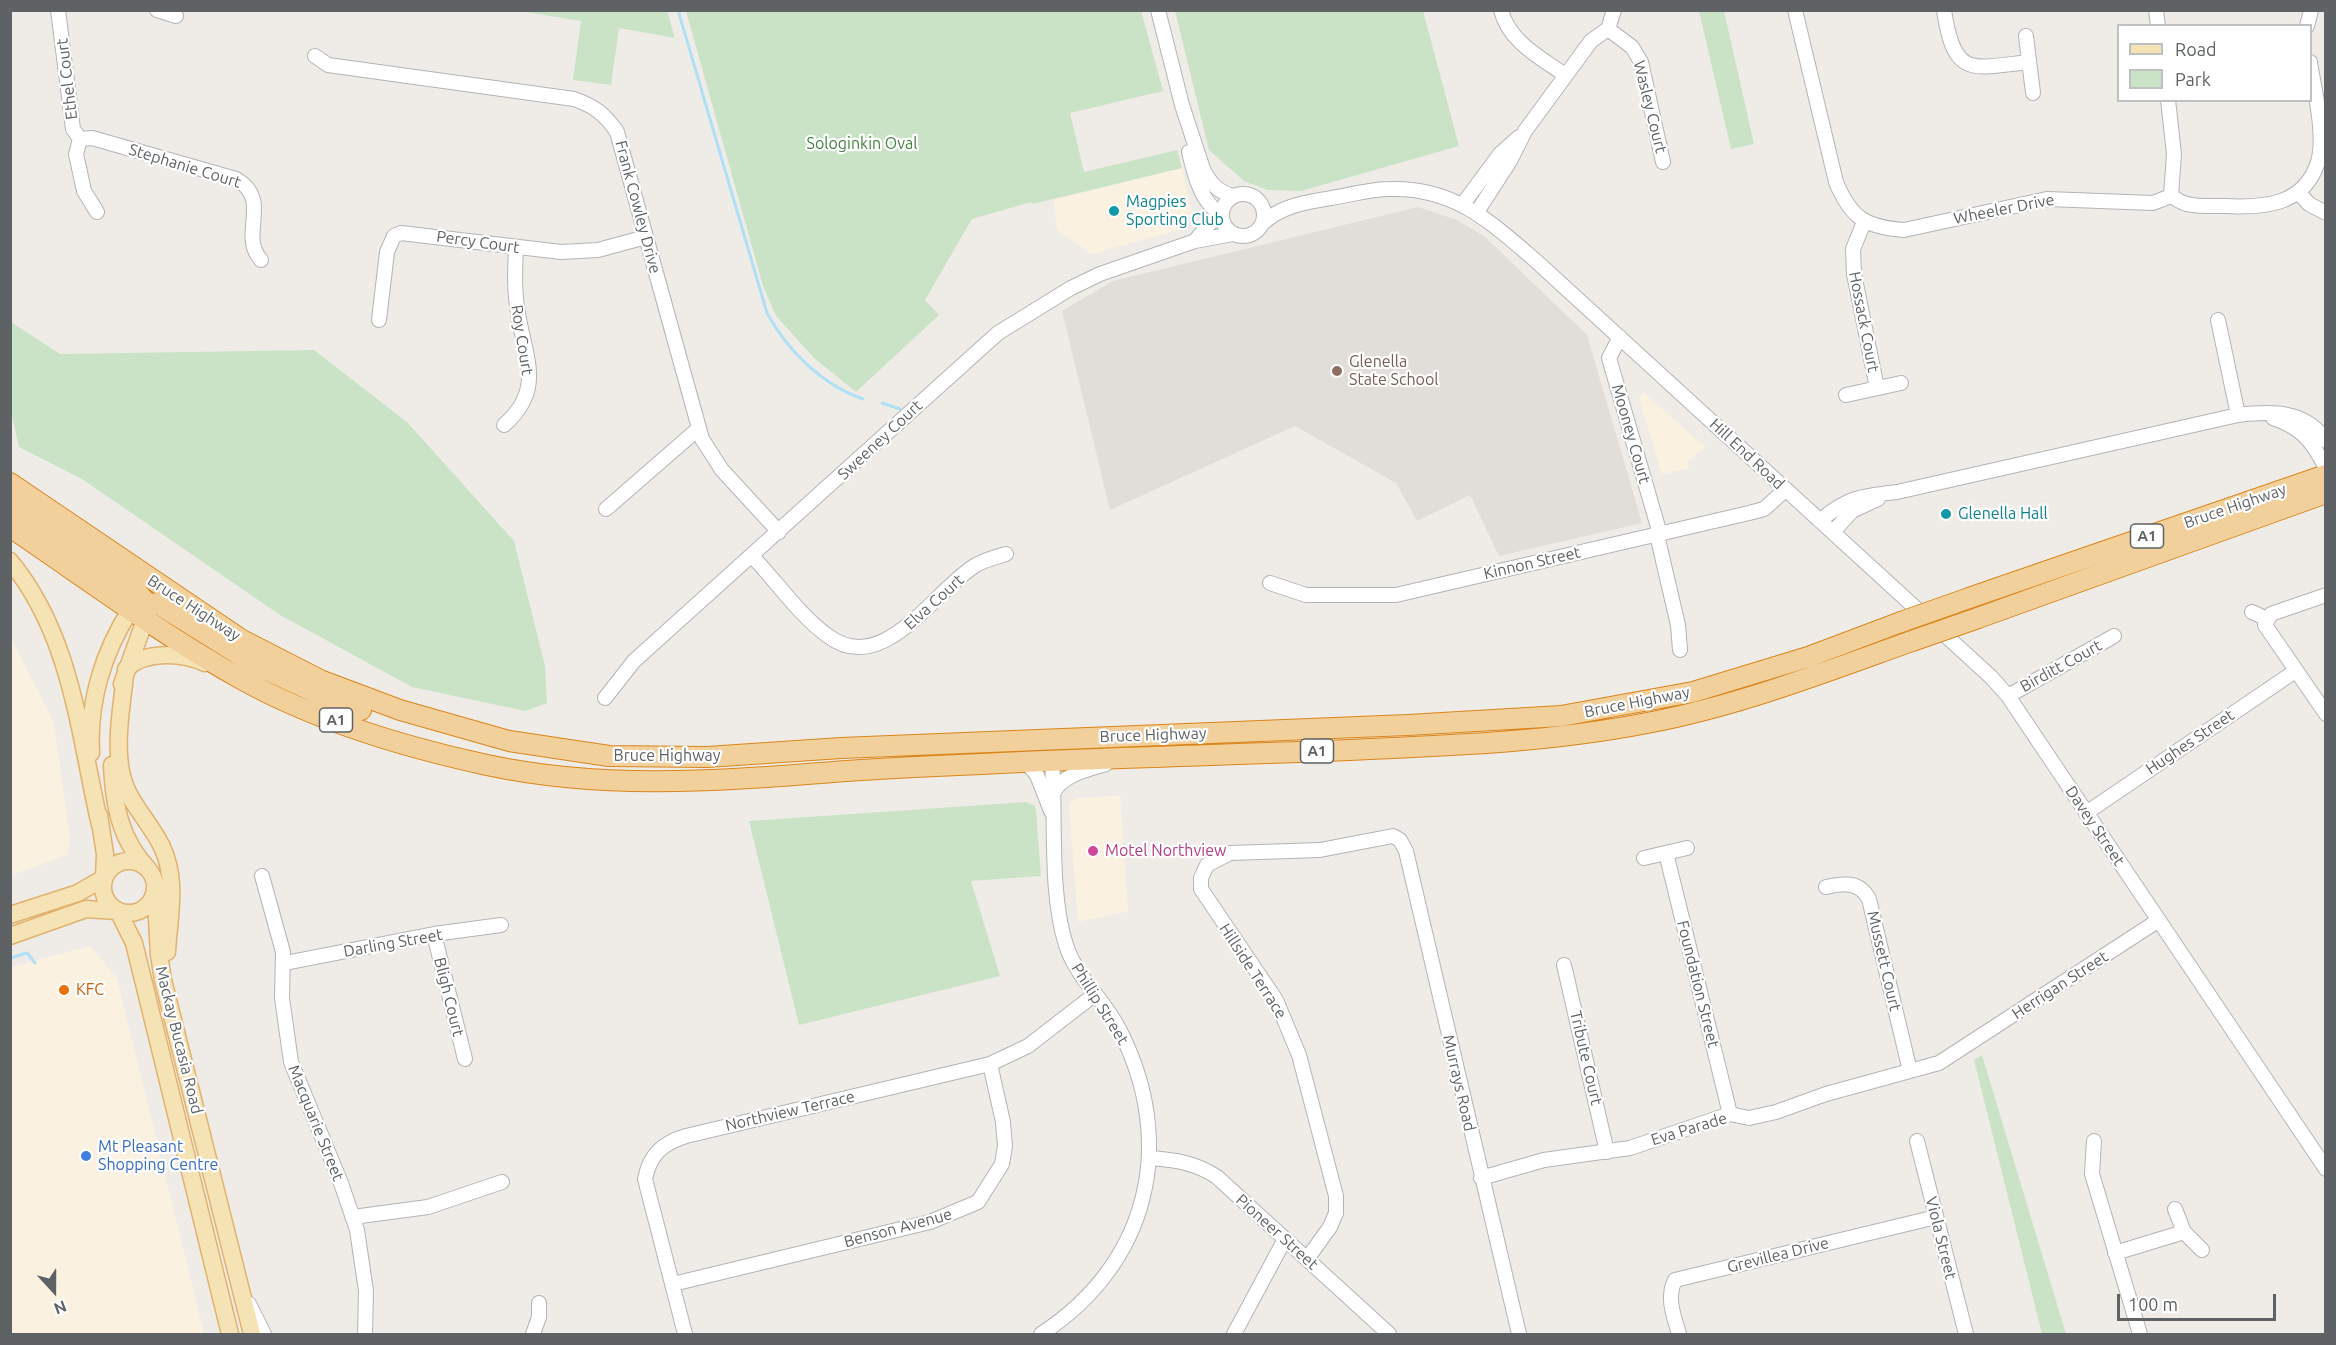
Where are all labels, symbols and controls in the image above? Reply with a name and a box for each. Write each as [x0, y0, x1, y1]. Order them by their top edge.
legend [2117, 24, 2312, 102]
street label: Ethel Court [52, 37, 82, 121]
text: Road [2175, 39, 2217, 59]
street label: Wasley Court [1629, 59, 1671, 155]
text: Park [2175, 69, 2211, 89]
park label: Sologinkin Oval [807, 134, 917, 154]
street label: Frank Cowley Drive [611, 138, 665, 276]
street label: Stephanie Court [127, 140, 243, 192]
street label: Wheeler Drive [1952, 190, 2056, 228]
place label: Magpies Sporting Club [1126, 192, 1224, 230]
marker: Magpies Sporting Club [1107, 204, 1121, 218]
street label: Percy Court [435, 227, 521, 257]
street label: Hossack Court [1845, 270, 1883, 374]
street label: Roy Court [507, 303, 537, 377]
place label: Glenella State School [1349, 352, 1438, 390]
marker: Glenella State School [1330, 364, 1344, 378]
street label: Mooney Court [1608, 382, 1654, 486]
street label: Sweeney Court [834, 396, 926, 484]
street label: Hill End Road [1706, 415, 1788, 493]
street label: Bruce Highway [2181, 480, 2289, 532]
place label: Glenella Hall [1958, 504, 2048, 524]
marker: Glenella Hall [1939, 507, 1953, 521]
road number: A1 [2130, 524, 2164, 548]
street label: Kinnon Street [1482, 543, 1582, 583]
street label: Elva Court [900, 570, 968, 634]
street label: Bruce Highway [144, 571, 244, 645]
street label: Birditt Court [2017, 636, 2105, 696]
street label: Bruce Highway [1583, 682, 1691, 722]
street label: Hughes Street [2142, 705, 2238, 779]
road number: A1 [320, 708, 352, 732]
street label: Bruce Highway [1099, 724, 1207, 746]
road number: A1 [1300, 739, 1334, 763]
street label: Bruce Highway [614, 746, 720, 766]
street label: Davey Street [2061, 782, 2129, 870]
place label: Motel Northview [1105, 841, 1226, 861]
marker: Motel Northview [1086, 844, 1100, 858]
street label: Mussett Court [1863, 909, 1905, 1013]
street label: Foundation Street [1673, 918, 1723, 1050]
street label: Hillside Terrace [1215, 920, 1291, 1022]
street label: Darling Street [342, 925, 444, 961]
street label: Herrigan Street [2008, 947, 2112, 1023]
street label: Bligh Court [430, 955, 468, 1039]
street label: Phillip Street [1067, 960, 1133, 1048]
street label: Mackay Bucasia Road [151, 964, 207, 1116]
place label: KFC [76, 980, 104, 1000]
marker: KFC [57, 983, 71, 997]
street label: Tribute Court [1566, 1009, 1606, 1107]
street label: Murrays Road [1439, 1033, 1479, 1133]
street label: Macquarie Street [284, 1062, 348, 1184]
street label: Northview Terrace [723, 1087, 857, 1135]
street label: Eva Parade [1649, 1108, 1729, 1150]
place label: Mt Pleasant Shopping Centre [98, 1137, 218, 1175]
marker: Mt Pleasant Shopping Centre [79, 1149, 93, 1163]
street label: Pioneer Street [1232, 1190, 1322, 1274]
street label: Viola Street [1921, 1195, 1961, 1281]
street label: Benson Avenue [842, 1204, 954, 1252]
street label: Grevillea Drive [1725, 1233, 1831, 1277]
north arrow [24, 1261, 84, 1321]
scale bar [2120, 1282, 2279, 1320]
text: 100 m [2128, 1294, 2178, 1314]
text: N [52, 1297, 69, 1318]

